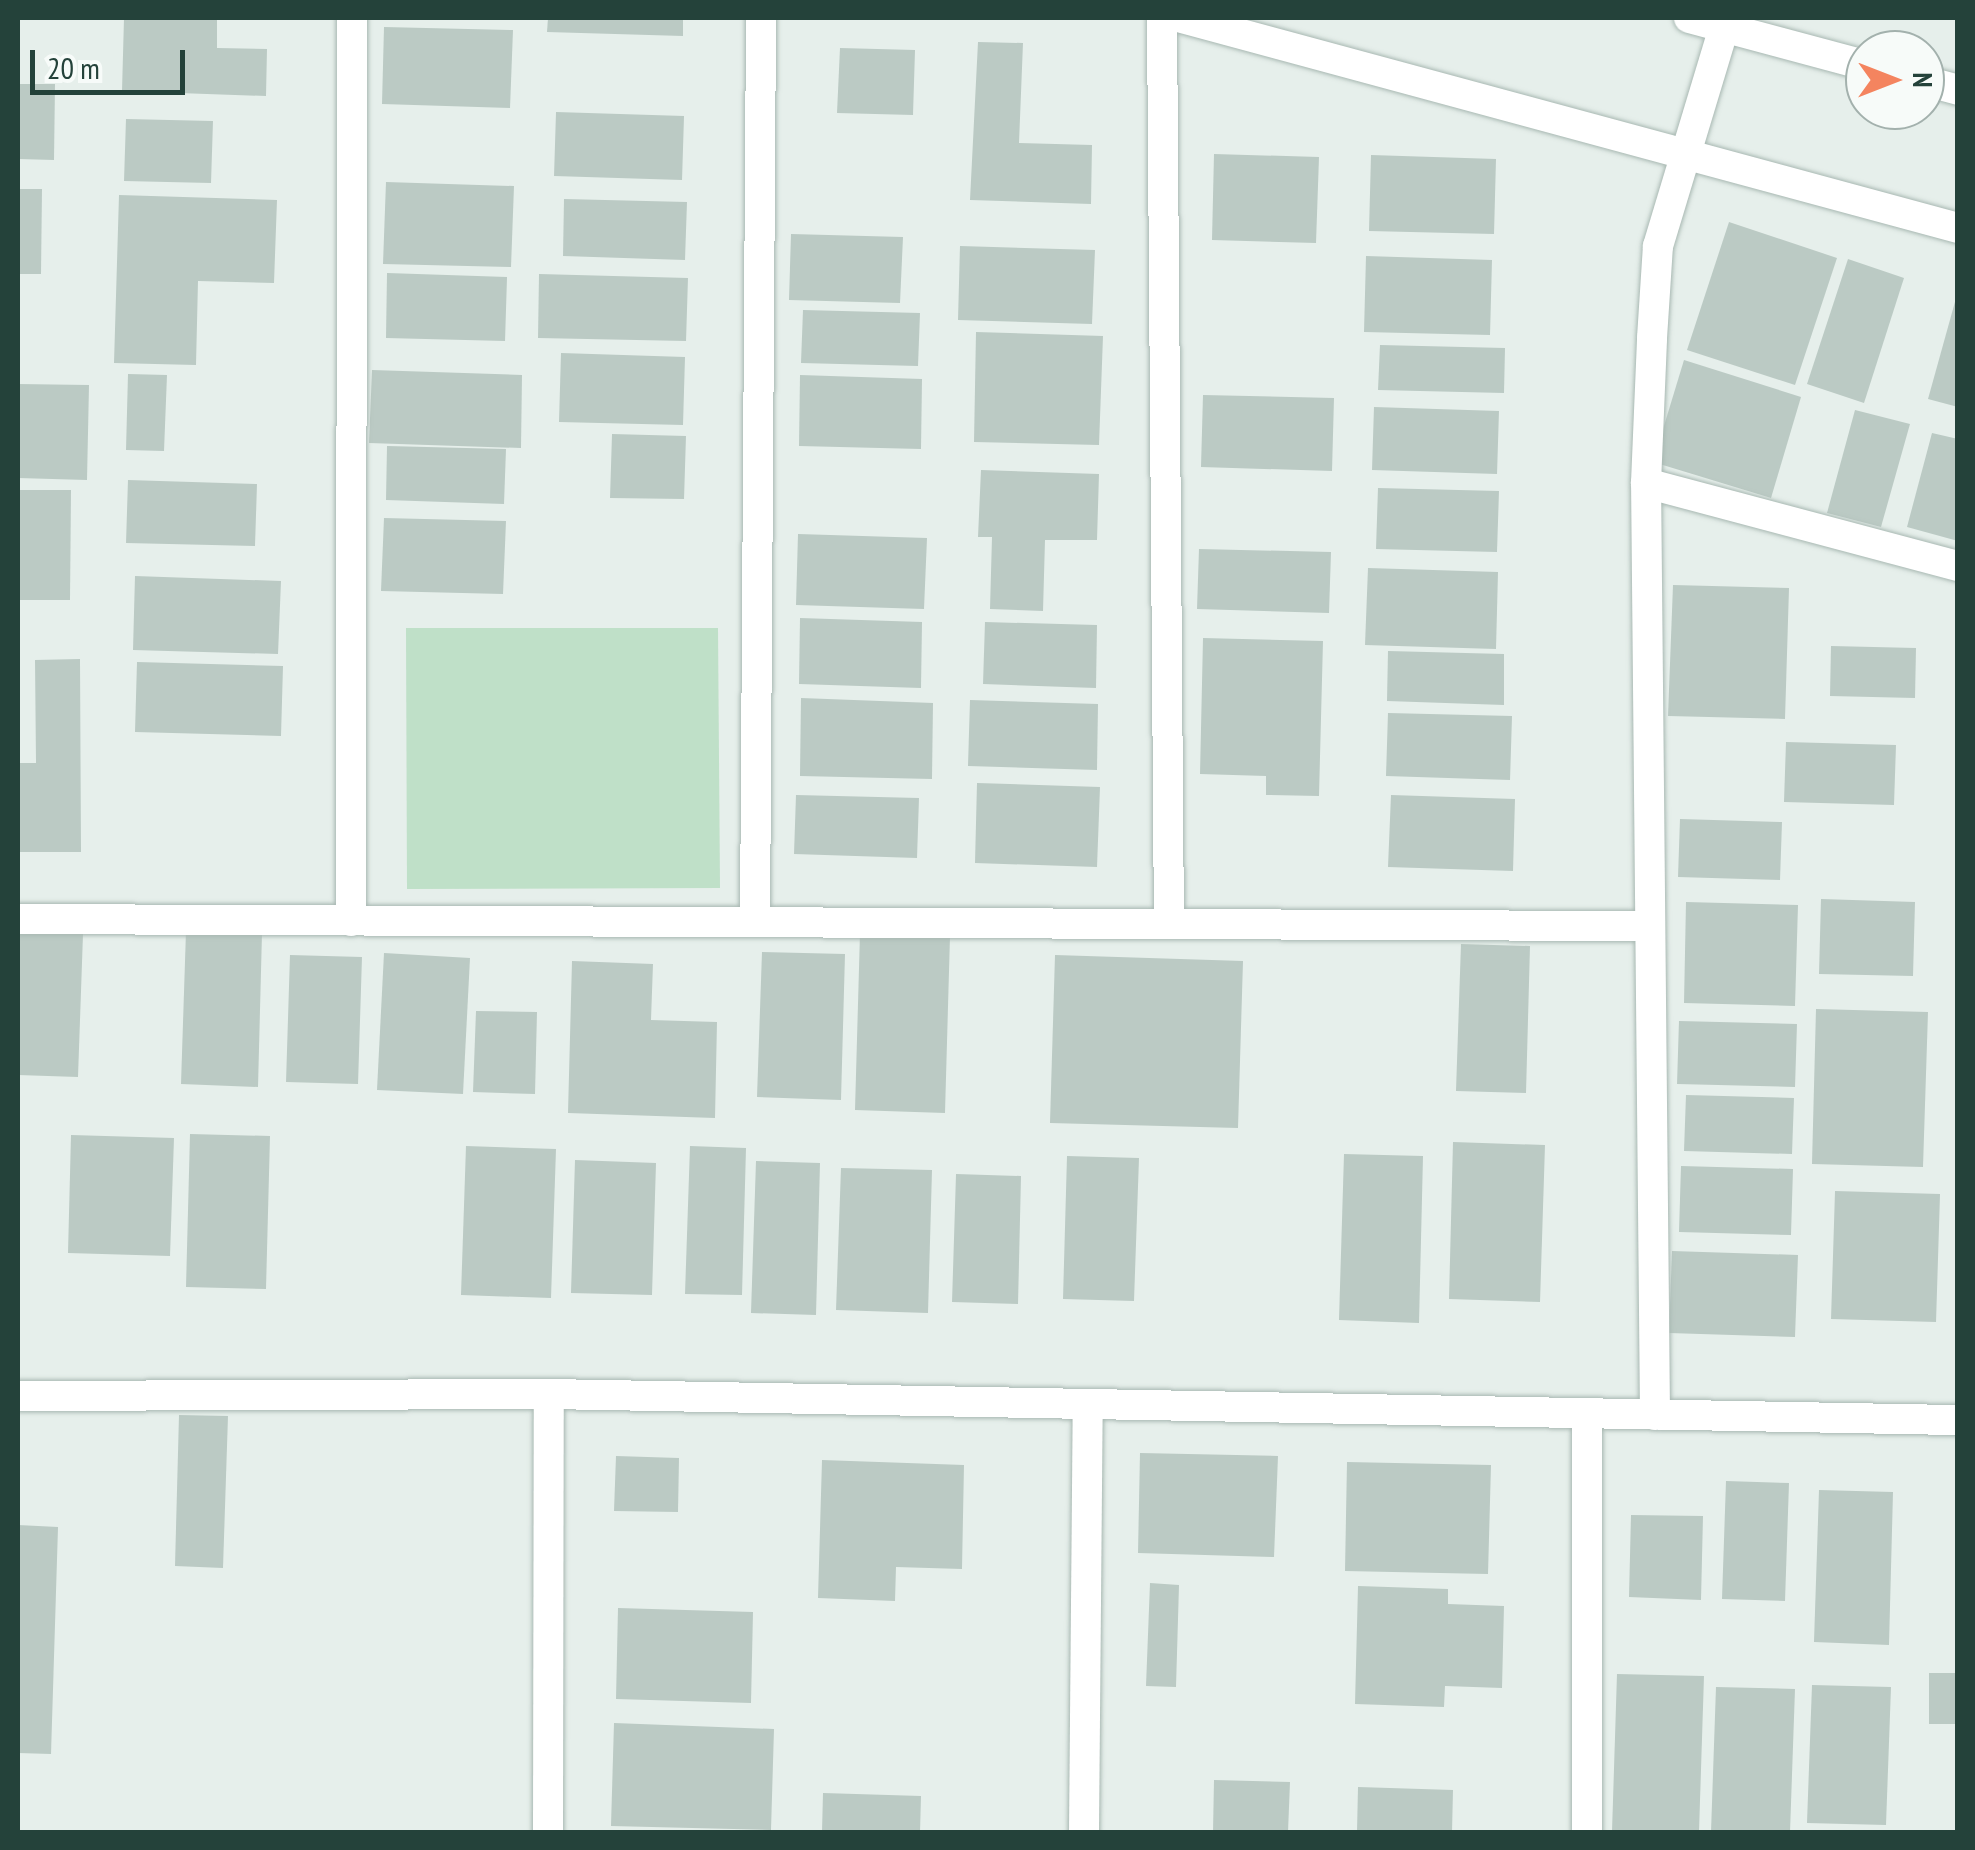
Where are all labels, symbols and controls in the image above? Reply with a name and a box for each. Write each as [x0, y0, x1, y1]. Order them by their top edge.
scale bar [35, 30, 190, 92]
north arrow [1845, 30, 1945, 130]
text: 20 m [47, 48, 100, 87]
text: N [1905, 72, 1942, 88]

